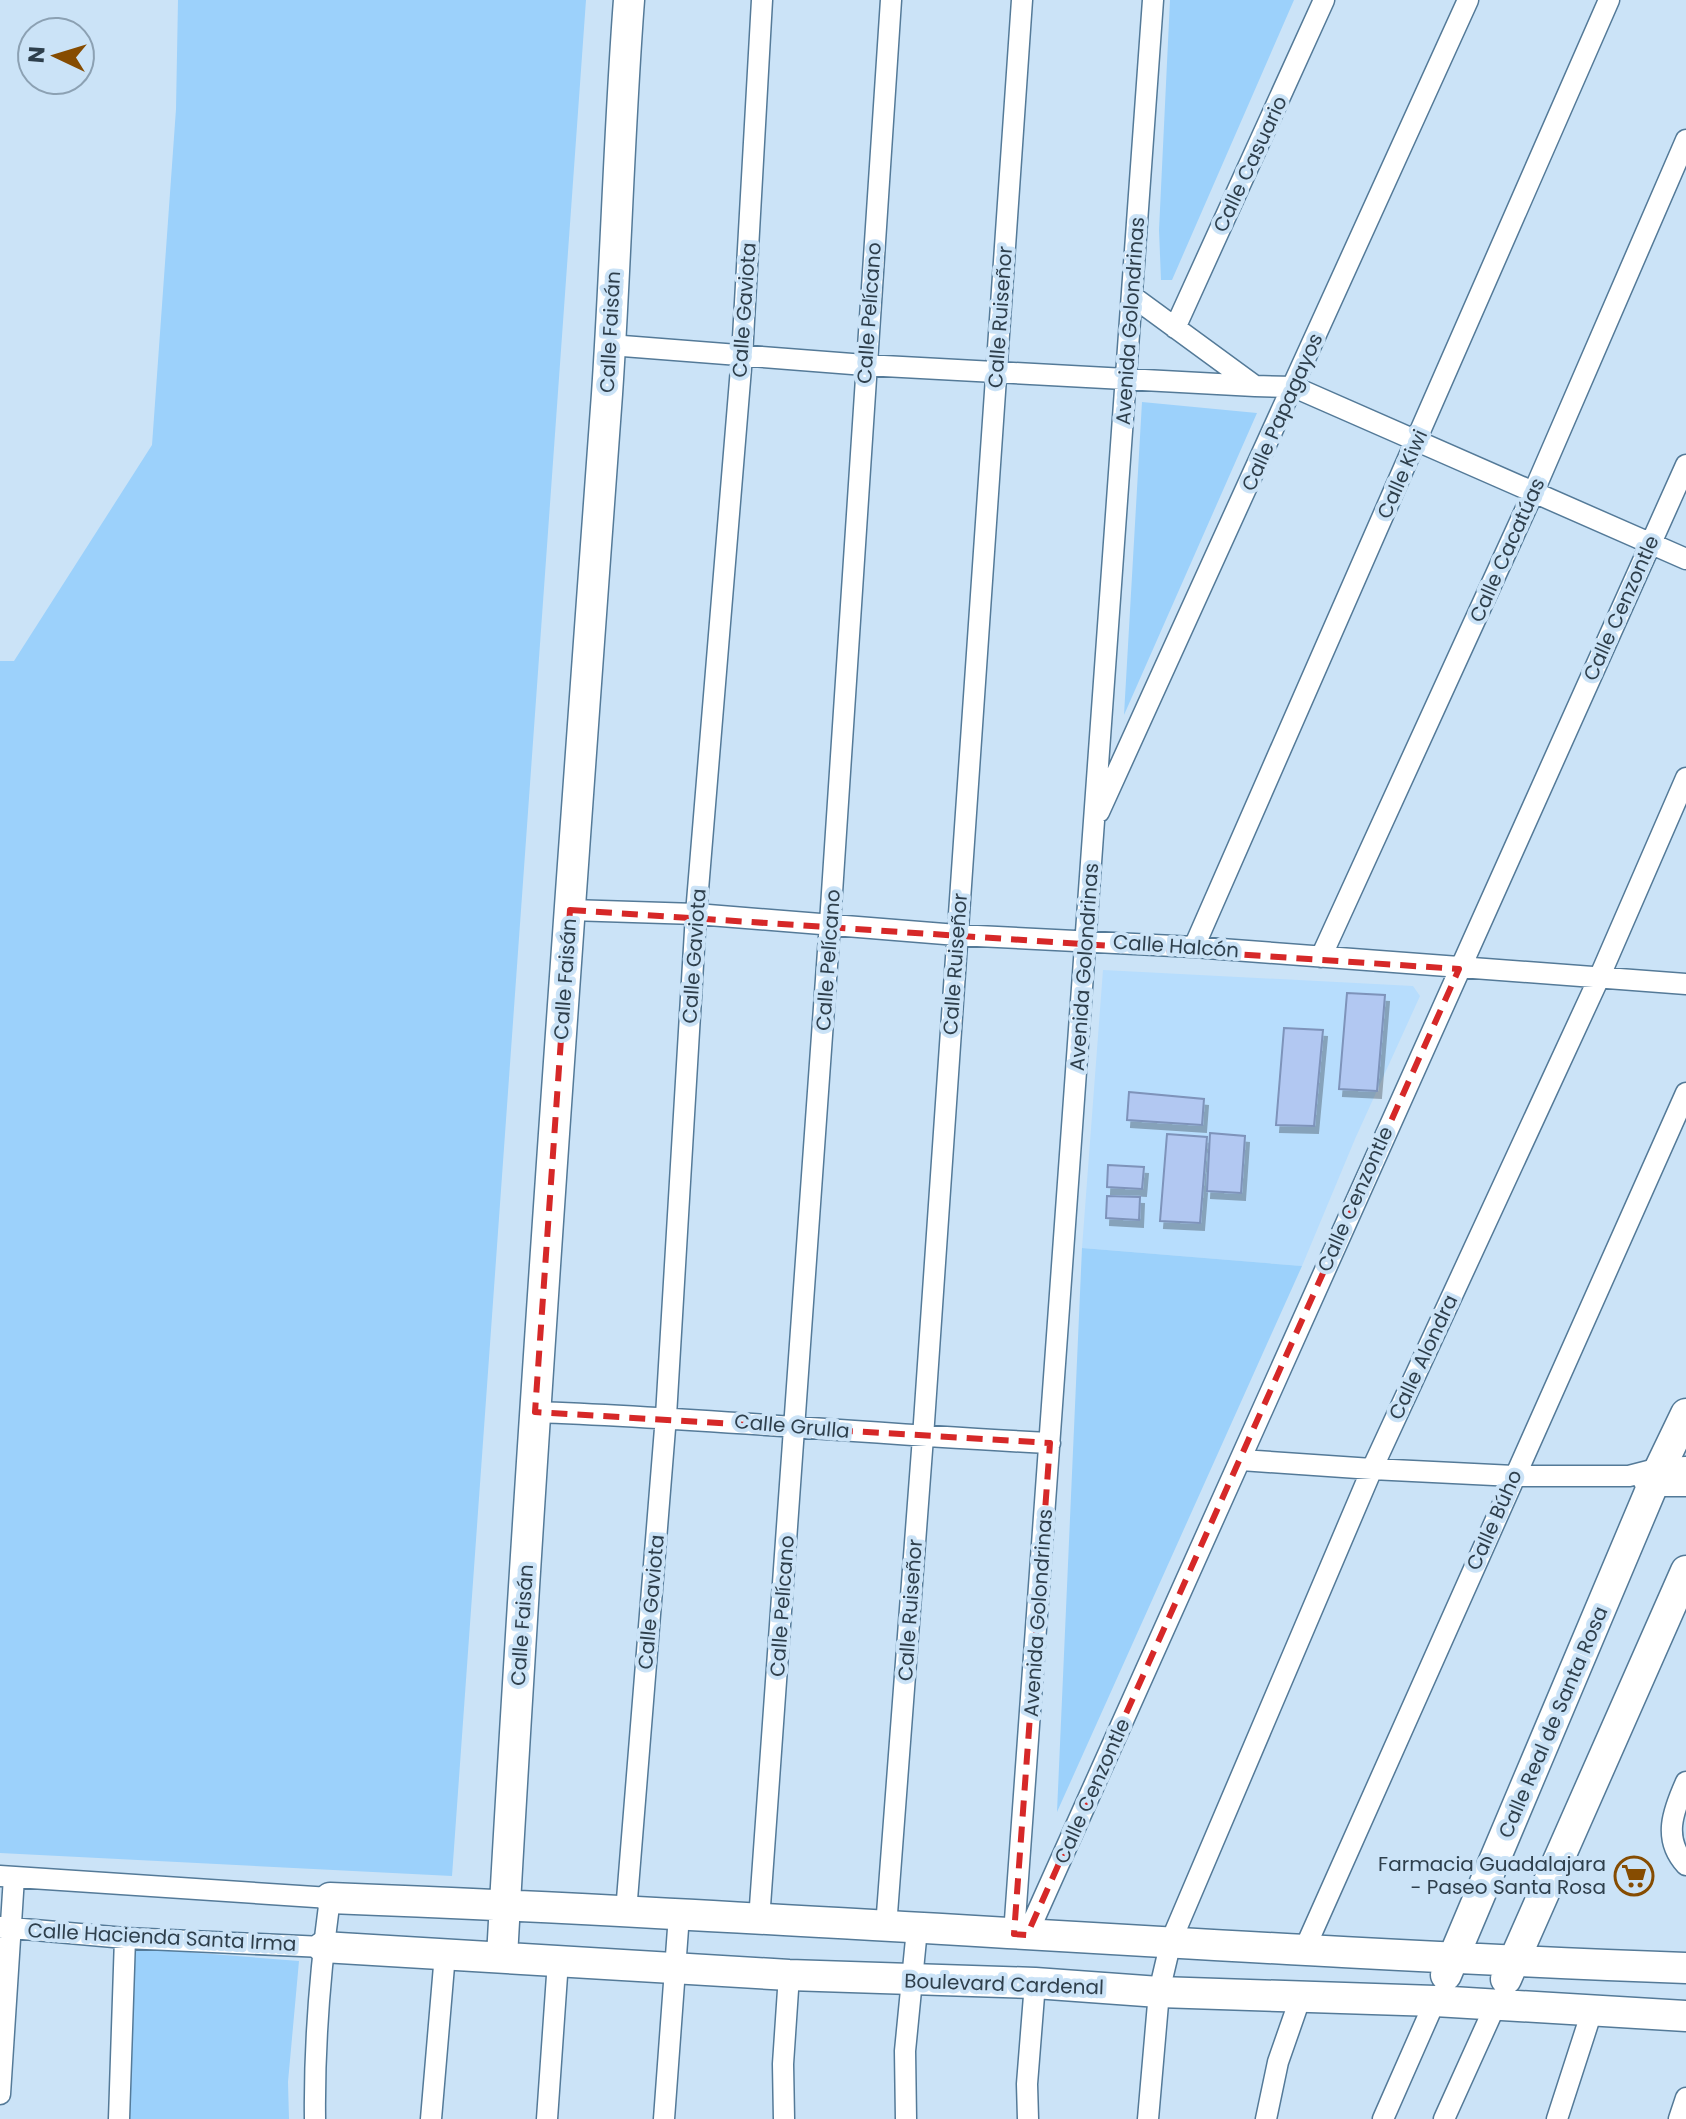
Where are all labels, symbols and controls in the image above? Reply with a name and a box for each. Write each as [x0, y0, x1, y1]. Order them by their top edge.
north arrow [16, 16, 96, 96]
text: N [21, 45, 53, 64]
street label: Calle Casuario [1206, 91, 1294, 237]
street label: Avenida Golondrinas [1109, 216, 1151, 426]
street label: Calle Pelícano [850, 241, 888, 385]
street label: Calle Gaviota [725, 242, 763, 378]
street label: Calle Ruiseñor [981, 245, 1019, 389]
street label: Calle Faisán [593, 270, 627, 394]
street label: Calle Papagayos [1235, 329, 1329, 495]
street label: Calle Kiwi [1370, 425, 1434, 523]
street label: Calle Cacatúas [1463, 473, 1551, 627]
street label: Calle Cenzontle [1576, 531, 1666, 685]
street label: Avenida Golondrinas [1063, 862, 1105, 1072]
street label: Calle Gaviota [675, 888, 713, 1024]
street label: Calle Pelícano [809, 888, 847, 1032]
street label: Calle Ruiseñor [936, 892, 974, 1036]
street label: Calle Faisán [547, 917, 583, 1041]
street label: Calle Halcón [1112, 928, 1240, 964]
street label: Calle Cenzontle [1310, 1122, 1400, 1276]
street label: Calle Alondra [1382, 1290, 1464, 1424]
street label: Calle Grulla [733, 1407, 851, 1445]
street label: Calle Búho [1459, 1465, 1529, 1575]
street label: Avenida Golondrinas [1017, 1508, 1059, 1718]
street label: Calle Gaviota [631, 1533, 671, 1671]
street label: Calle Pelícano [763, 1534, 801, 1678]
street label: Calle Ruiseñor [891, 1538, 929, 1682]
street label: Calle Faisán [504, 1563, 540, 1687]
street label: Calle Real de Santa Rosa [1491, 1602, 1615, 1842]
street label: Calle Cenzontle [1047, 1714, 1137, 1868]
place label: Farmacia Guadalajara - Paseo Santa Rosa [1378, 1850, 1606, 1901]
supermarket icon: Farmacia Guadalajara - Paseo Santa Rosa [1613, 1855, 1655, 1897]
street label: Calle Hacienda Santa Irma [27, 1916, 297, 1958]
street label: Boulevard Cardenal [904, 1967, 1104, 2001]

